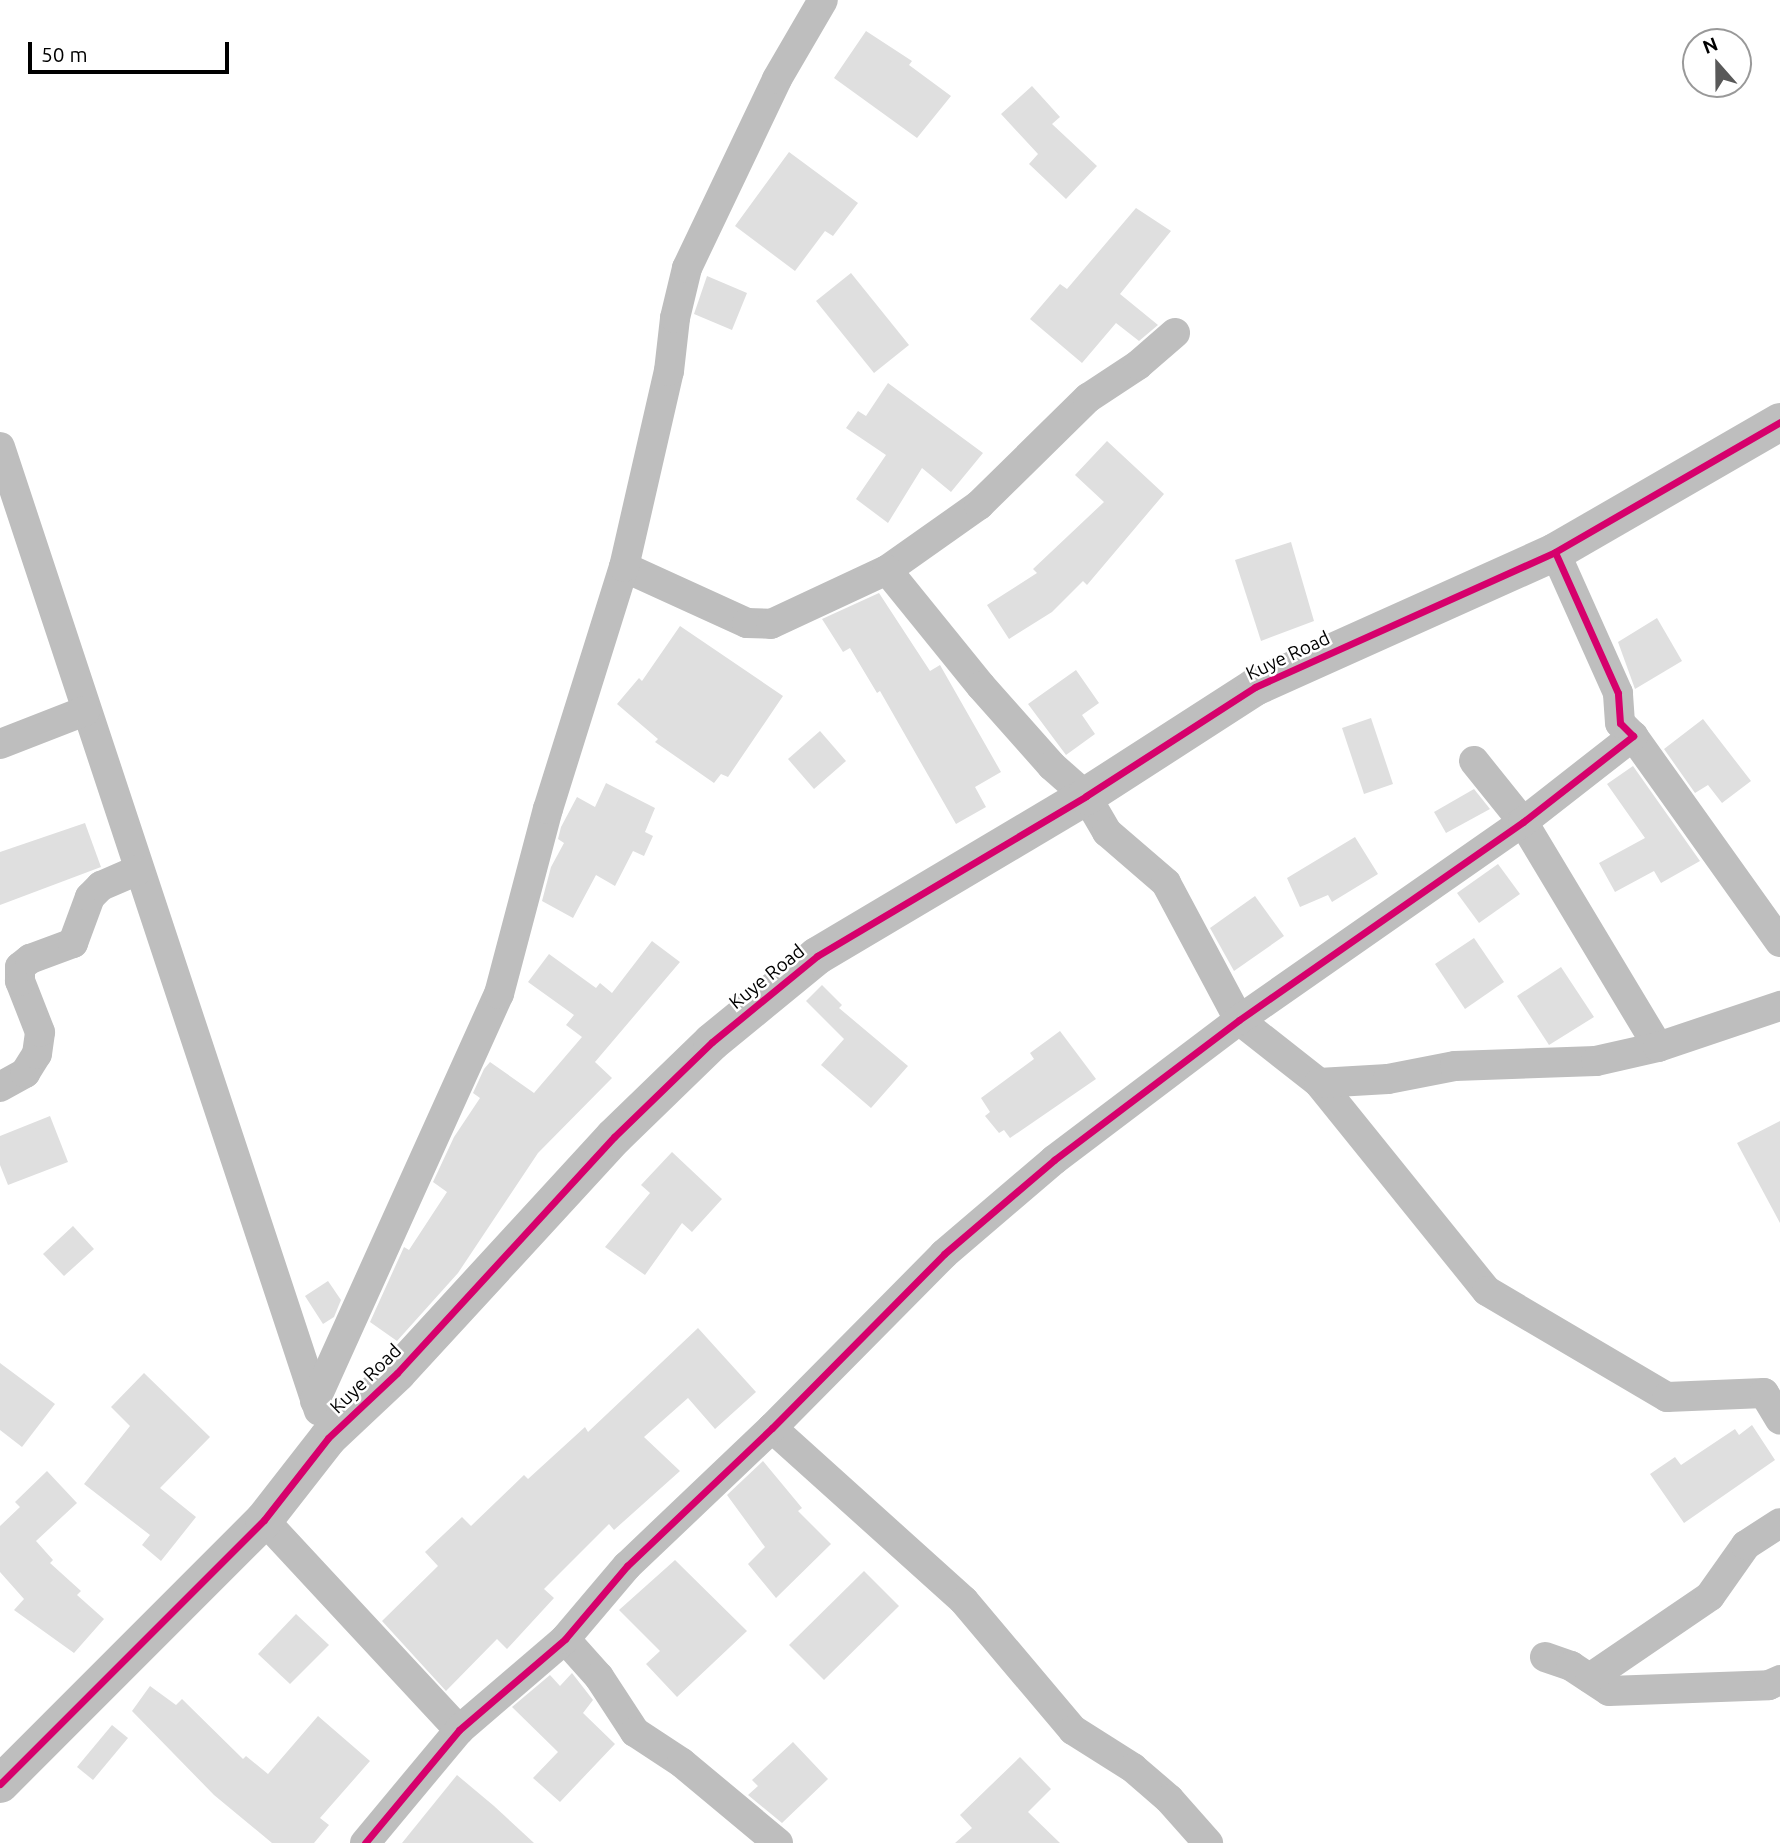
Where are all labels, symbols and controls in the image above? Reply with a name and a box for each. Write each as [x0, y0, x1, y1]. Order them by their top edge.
scale bar [32, 28, 233, 72]
north arrow [1682, 28, 1752, 98]
text: N [1700, 32, 1721, 58]
text: 50 m [41, 42, 88, 66]
street label: Kuye Road [1242, 627, 1334, 685]
street label: Kuye Road [725, 940, 809, 1014]
street label: Kuye Road [326, 1340, 406, 1418]

